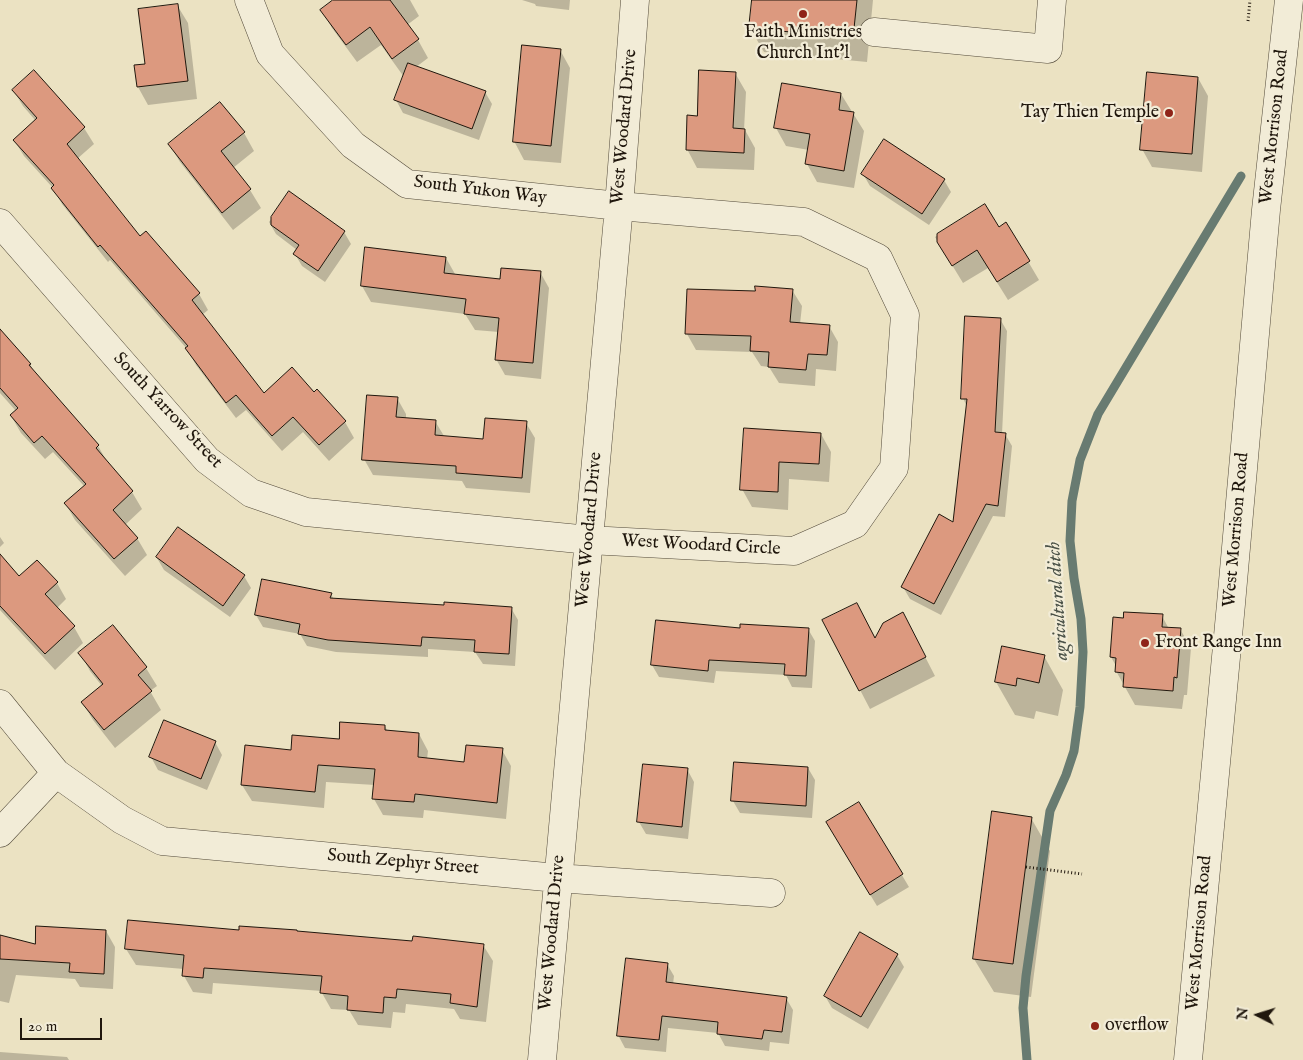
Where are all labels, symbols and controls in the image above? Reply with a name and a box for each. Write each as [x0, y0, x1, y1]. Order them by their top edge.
marker: Faith Ministries Church Int'l [797, 8, 809, 20]
place label: Faith Ministries Church Int'l [744, 22, 862, 64]
street label: West Woodard Drive [607, 48, 643, 206]
street label: West Morrison Road [1256, 49, 1294, 205]
place label: Tay Thien Temple [1021, 102, 1159, 124]
marker: Tay Thien Temple [1163, 107, 1175, 119]
street label: South Yukon Way [412, 172, 548, 210]
street label: South Yarrow Street [108, 349, 226, 473]
street label: West Woodard Drive [572, 451, 608, 609]
street label: West Morrison Road [1219, 452, 1255, 608]
street label: West Woodard Circle [621, 531, 781, 561]
water label: agricultural ditch [1043, 541, 1075, 661]
place label: Front Range Inn [1155, 632, 1282, 654]
marker: Front Range Inn [1139, 637, 1151, 649]
street label: South Zephyr Street [326, 846, 480, 880]
street label: West Woodard Drive [535, 854, 571, 1012]
street label: West Morrison Road [1182, 855, 1218, 1011]
north arrow [1233, 990, 1283, 1040]
text: N [1234, 1007, 1253, 1021]
scale bar [22, 1008, 105, 1040]
place label: overflow [1105, 1015, 1168, 1037]
text: 20 m [28, 1017, 57, 1036]
marker: overflow [1089, 1020, 1101, 1032]

